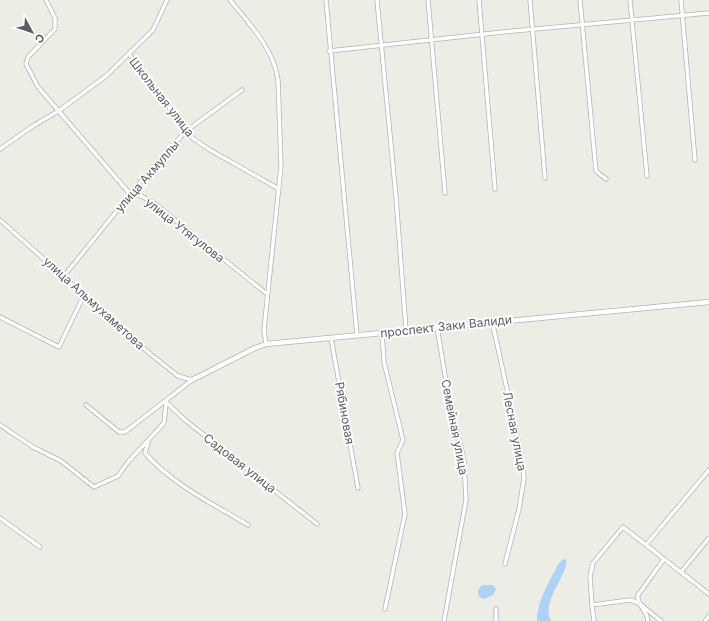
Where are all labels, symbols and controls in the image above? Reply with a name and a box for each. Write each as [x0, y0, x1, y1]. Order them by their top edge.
north arrow [12, 12, 52, 52]
text: С [32, 31, 48, 46]
street label: Школьная улица [126, 54, 198, 140]
street label: улица Акмуллы [112, 137, 182, 215]
street label: улица Утягулова [142, 194, 228, 266]
street label: улица Альмухаметова [40, 254, 148, 352]
street label: проспект Заки Валиди [379, 312, 513, 340]
street label: Семейная улица [438, 378, 472, 476]
street label: Рябиновая [332, 381, 358, 445]
street label: Лесная улица [500, 390, 530, 472]
street label: Садовая улица [201, 430, 279, 496]

